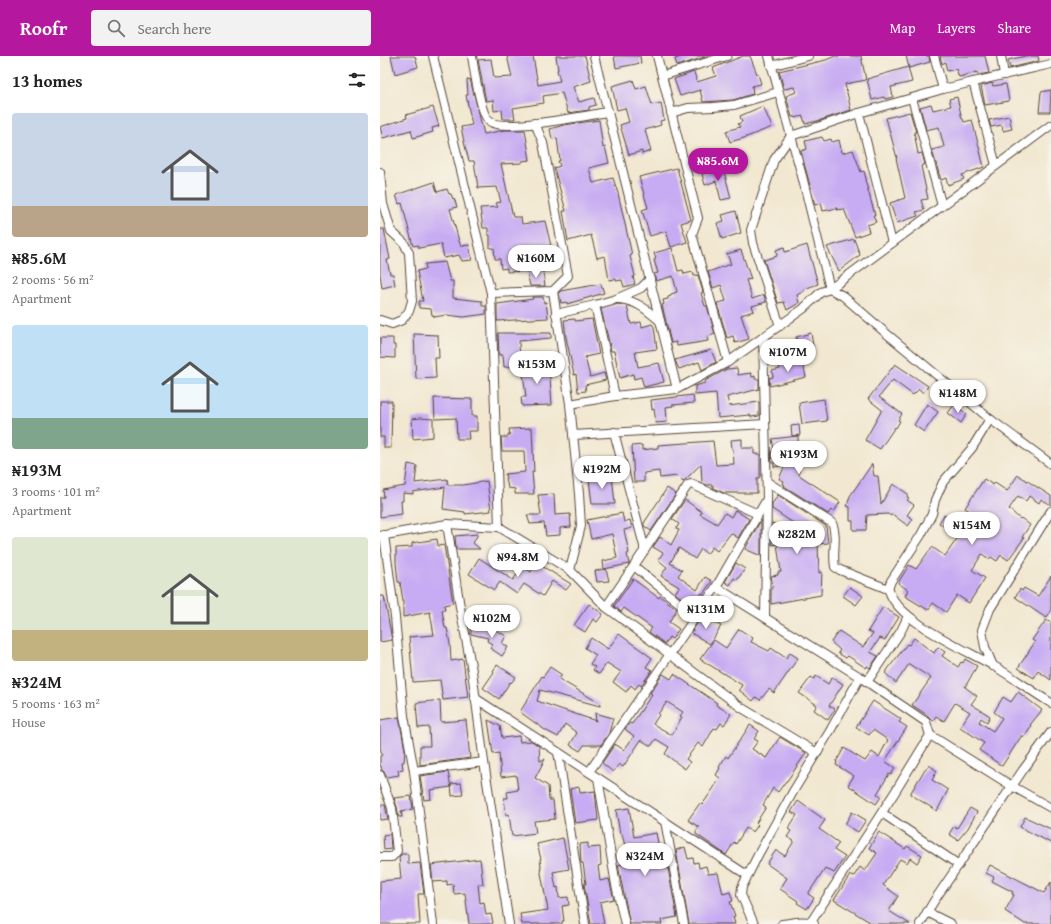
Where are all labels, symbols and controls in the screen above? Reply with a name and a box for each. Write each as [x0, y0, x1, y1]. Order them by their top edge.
search box [91, 10, 371, 46]
text: Roofr [20, 14, 67, 42]
icon: search [105, 17, 127, 39]
text: Search here [137, 18, 211, 39]
text: Map [890, 18, 916, 38]
text: Layers [938, 18, 976, 38]
text: Share [998, 18, 1031, 38]
text: 13 homes [12, 68, 83, 93]
icon: filters [346, 69, 368, 91]
icon: home [154, 139, 226, 211]
pin: ₦85.6M [685, 148, 751, 182]
text: ₦85.6M [697, 151, 739, 170]
text: ₦85.6M [12, 245, 67, 270]
pin: ₦160M [508, 245, 564, 279]
text: ₦160M [517, 248, 555, 267]
text: 2 rooms · 56 m² [12, 270, 94, 289]
text: Apartment [12, 289, 72, 308]
pin: ₦107M [760, 339, 816, 373]
text: ₦107M [769, 342, 807, 361]
icon: home [154, 351, 226, 423]
pin: ₦153M [509, 351, 565, 385]
text: ₦153M [518, 354, 556, 373]
pin: ₦148M [930, 380, 986, 414]
text: ₦148M [939, 383, 977, 402]
pin: ₦193M [771, 441, 827, 475]
text: ₦193M [780, 444, 818, 463]
pin: ₦192M [574, 456, 630, 490]
text: ₦193M [12, 457, 62, 482]
text: ₦192M [583, 459, 621, 478]
text: 3 rooms · 101 m² [12, 482, 100, 501]
text: Apartment [12, 501, 72, 520]
pin: ₦154M [944, 512, 1000, 546]
text: ₦154M [953, 515, 991, 534]
pin: ₦282M [769, 521, 825, 555]
text: ₦282M [778, 524, 816, 543]
pin: ₦94.8M [485, 544, 551, 578]
text: ₦94.8M [497, 547, 539, 566]
icon: home [154, 563, 226, 635]
pin: ₦131M [678, 596, 734, 630]
text: ₦131M [687, 599, 725, 618]
pin: ₦102M [464, 605, 520, 639]
text: ₦102M [473, 608, 511, 627]
text: ₦324M [12, 669, 62, 694]
text: 5 rooms · 163 m² [12, 694, 100, 713]
text: House [12, 713, 46, 732]
pin: ₦324M [617, 843, 673, 877]
text: ₦324M [626, 846, 664, 865]

